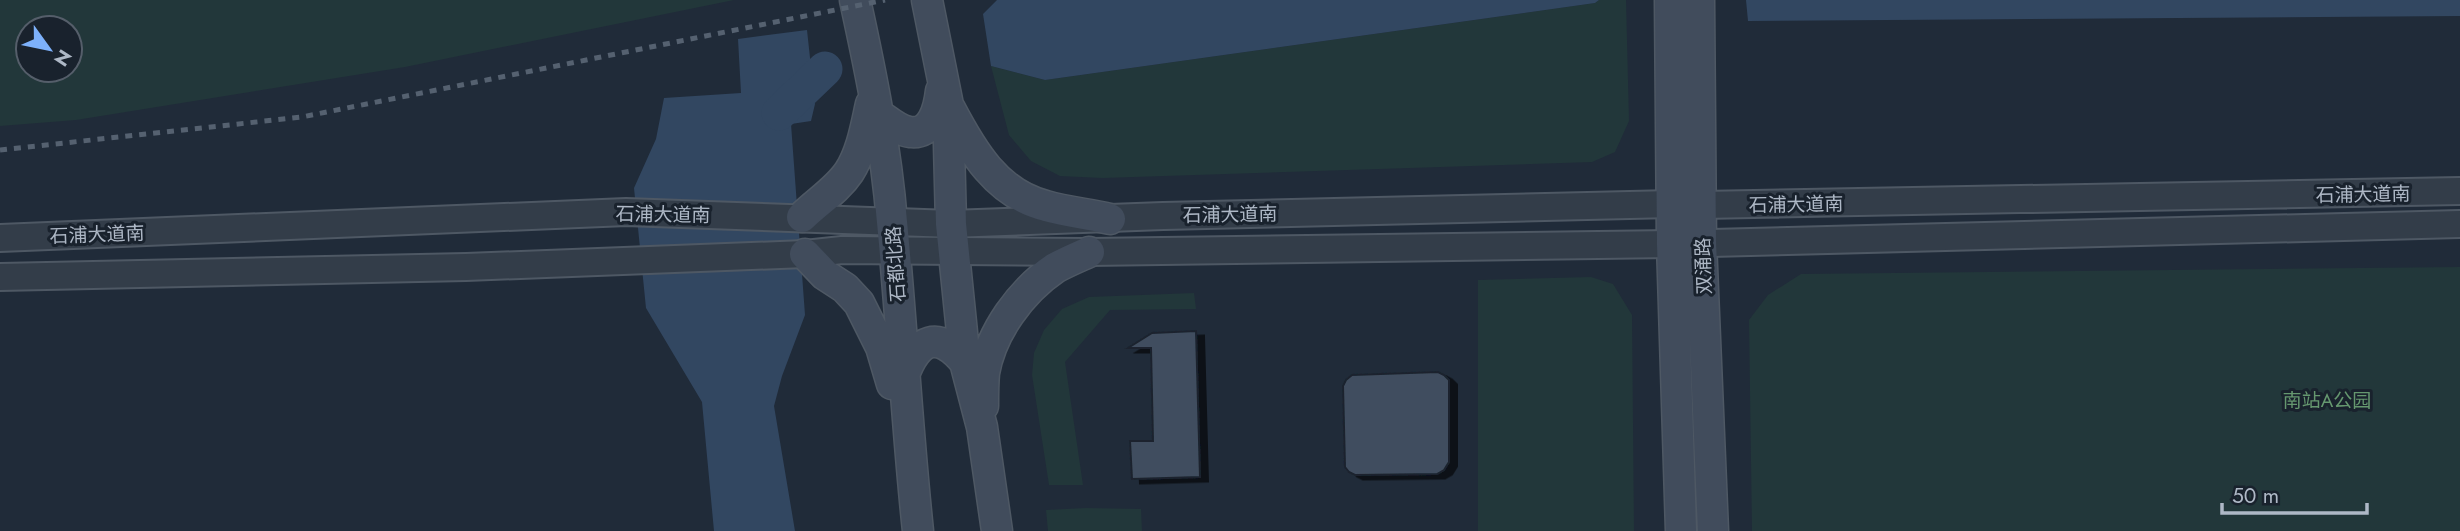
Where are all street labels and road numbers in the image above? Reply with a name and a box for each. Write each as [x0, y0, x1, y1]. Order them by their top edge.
street label: 石浦大道南 [2315, 180, 2411, 209]
street label: 石浦大道南 [1748, 190, 1844, 219]
street label: 石浦大道南 [615, 200, 711, 229]
street label: 石浦大道南 [1182, 200, 1278, 229]
street label: 石浦大道南 [49, 219, 145, 250]
street label: 石都北路 [879, 225, 912, 303]
street label: 双涌路 [1689, 237, 1718, 295]

